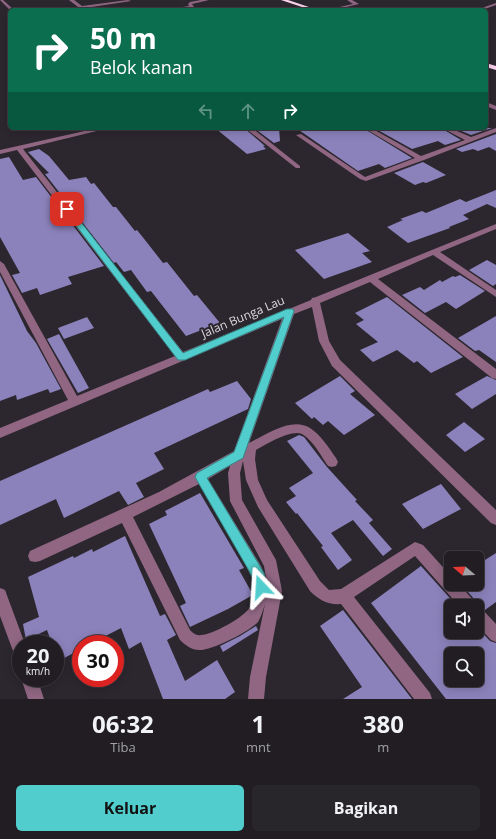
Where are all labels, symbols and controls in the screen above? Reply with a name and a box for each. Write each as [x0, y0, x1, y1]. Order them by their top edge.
text: 50 m [90, 19, 157, 57]
icon: right [24, 24, 76, 76]
text: Belok kanan [90, 55, 193, 79]
icon: left [195, 100, 217, 122]
icon: ahead [237, 100, 259, 122]
icon: right [279, 100, 301, 122]
pin [50, 192, 84, 226]
icon: arrive [56, 198, 78, 220]
street label: Jalan Bunga Lau [198, 291, 287, 342]
north arrow [444, 551, 484, 591]
map controls [444, 551, 484, 687]
position arrow [240, 566, 282, 608]
button: sound [444, 599, 484, 639]
speed limit sign: 30 [72, 635, 124, 687]
text: 20 [27, 642, 49, 669]
button: search [444, 647, 484, 687]
text: km/h [26, 664, 50, 678]
text: 06:32 [92, 707, 154, 740]
text: 1 [251, 707, 265, 740]
text: 380 [363, 707, 404, 740]
text: Tiba [110, 738, 136, 756]
text: mnt [246, 738, 271, 756]
text: m [377, 738, 389, 756]
button: Keluar [16, 785, 244, 831]
button: Bagikan [252, 785, 480, 831]

